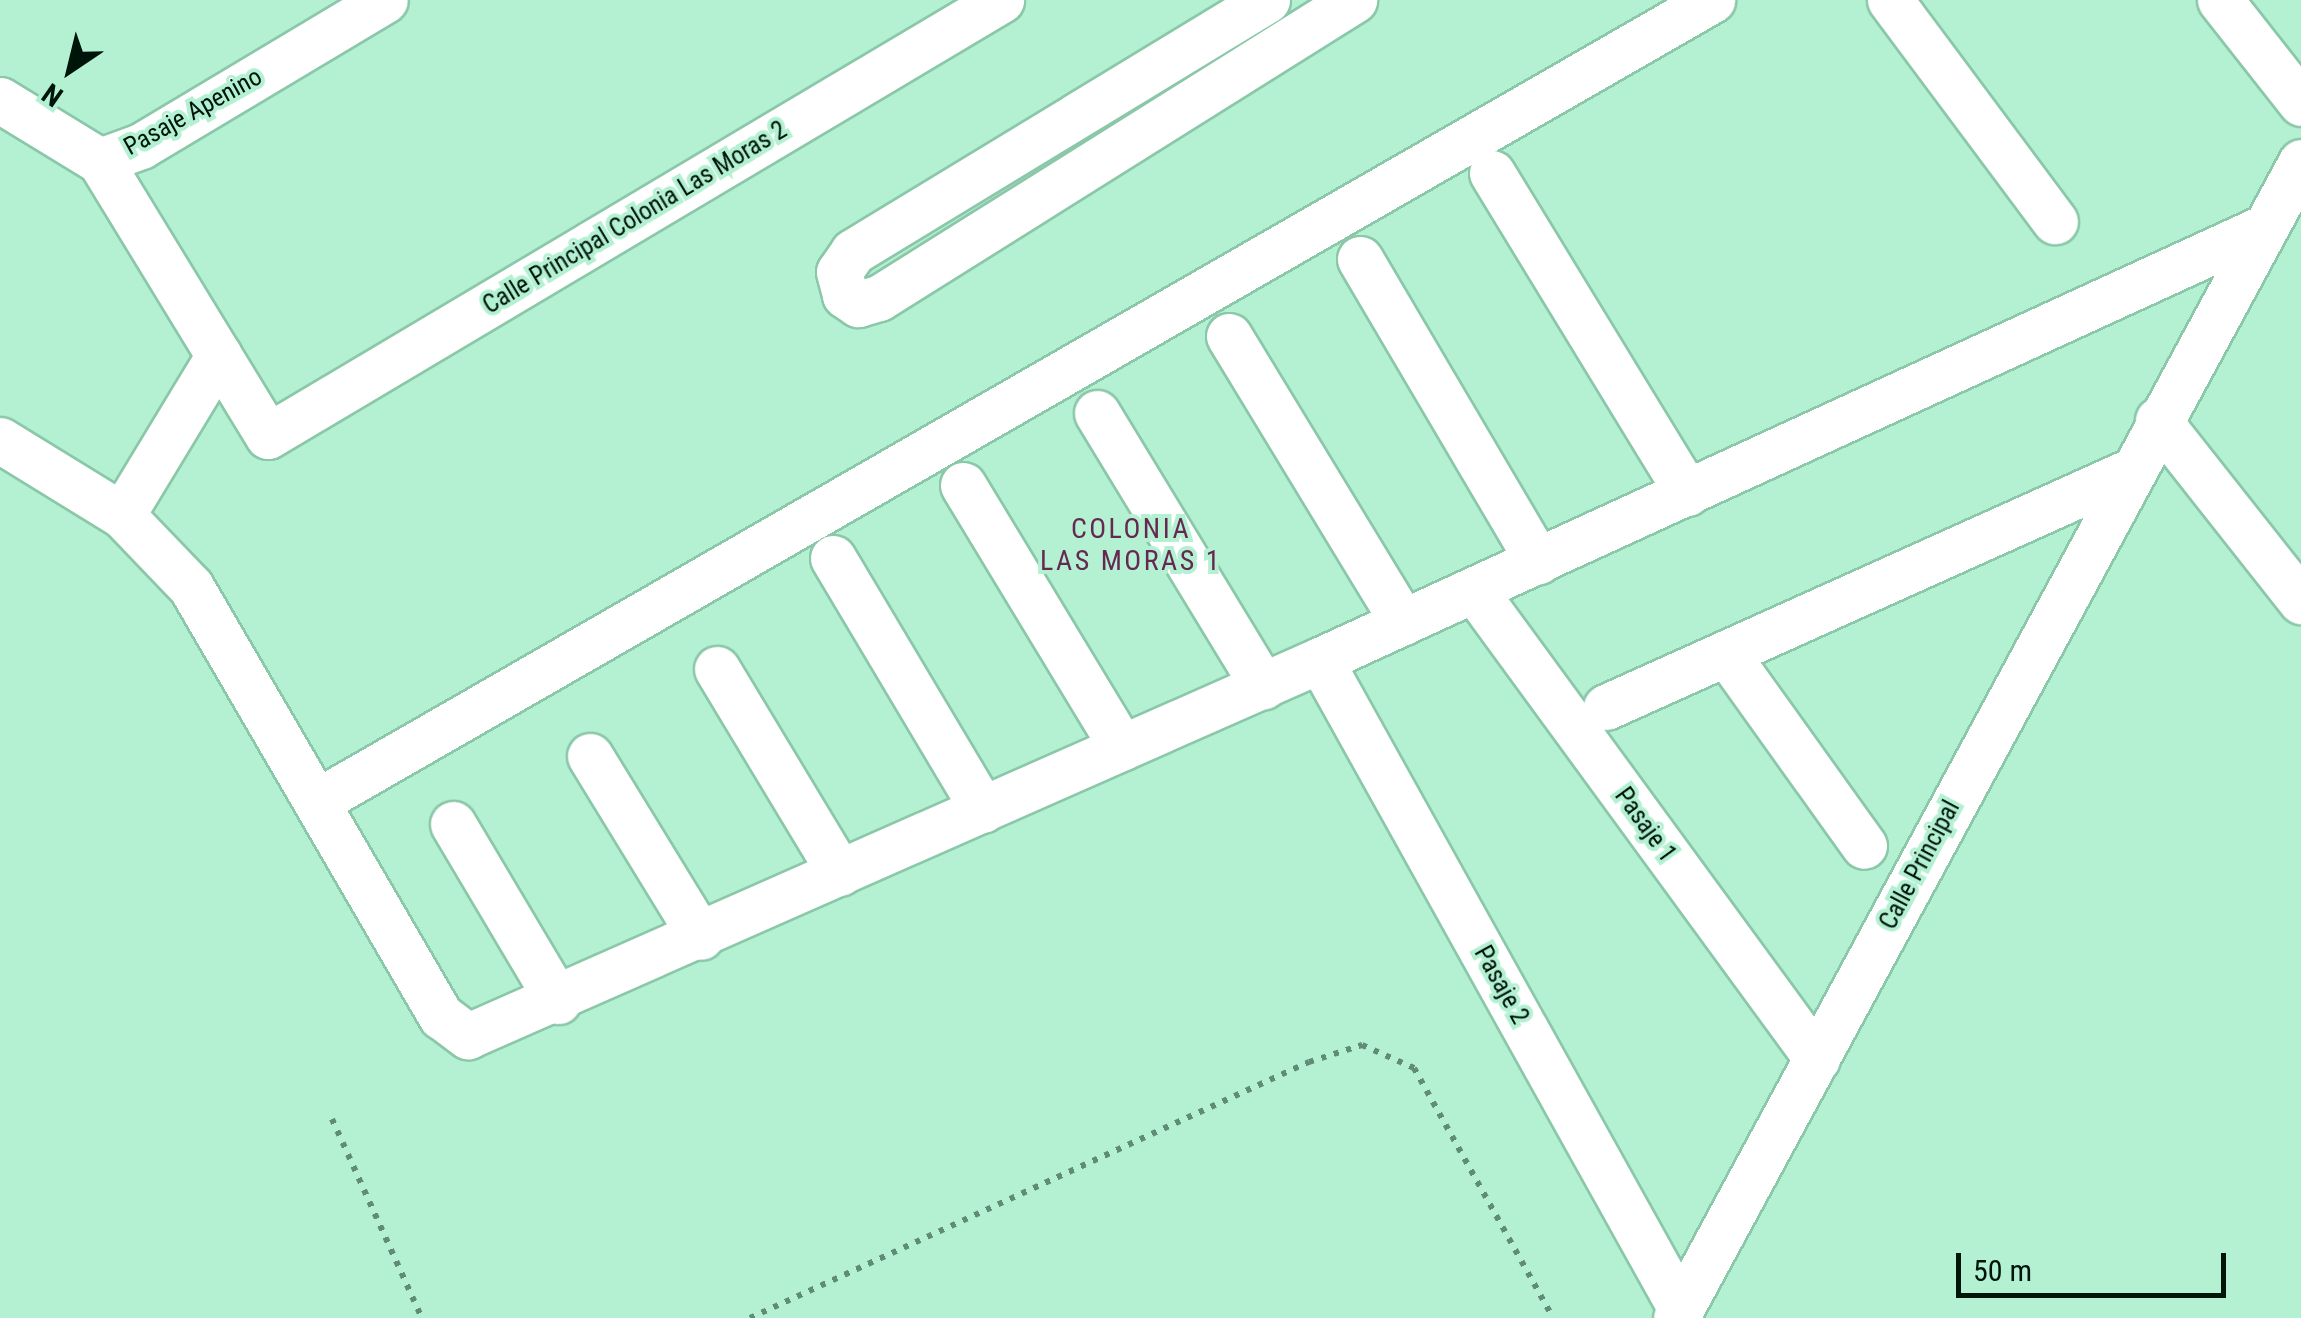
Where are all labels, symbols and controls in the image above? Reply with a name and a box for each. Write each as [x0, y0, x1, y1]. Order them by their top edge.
north arrow [20, 20, 120, 120]
street label: Pasaje Apenino [119, 62, 267, 162]
text: N [36, 77, 69, 113]
street label: Calle Principal Colonia Las Moras 2 [478, 115, 792, 321]
district label: COLONIA LAS MORAS 1 [1040, 512, 1222, 578]
street label: Pasaje 1 [1608, 782, 1682, 868]
street label: Calle Principal [1873, 795, 1967, 935]
street label: Pasaje 2 [1467, 941, 1535, 1029]
scale bar [1961, 1233, 2231, 1295]
text: 50 m [1973, 1253, 2032, 1288]

